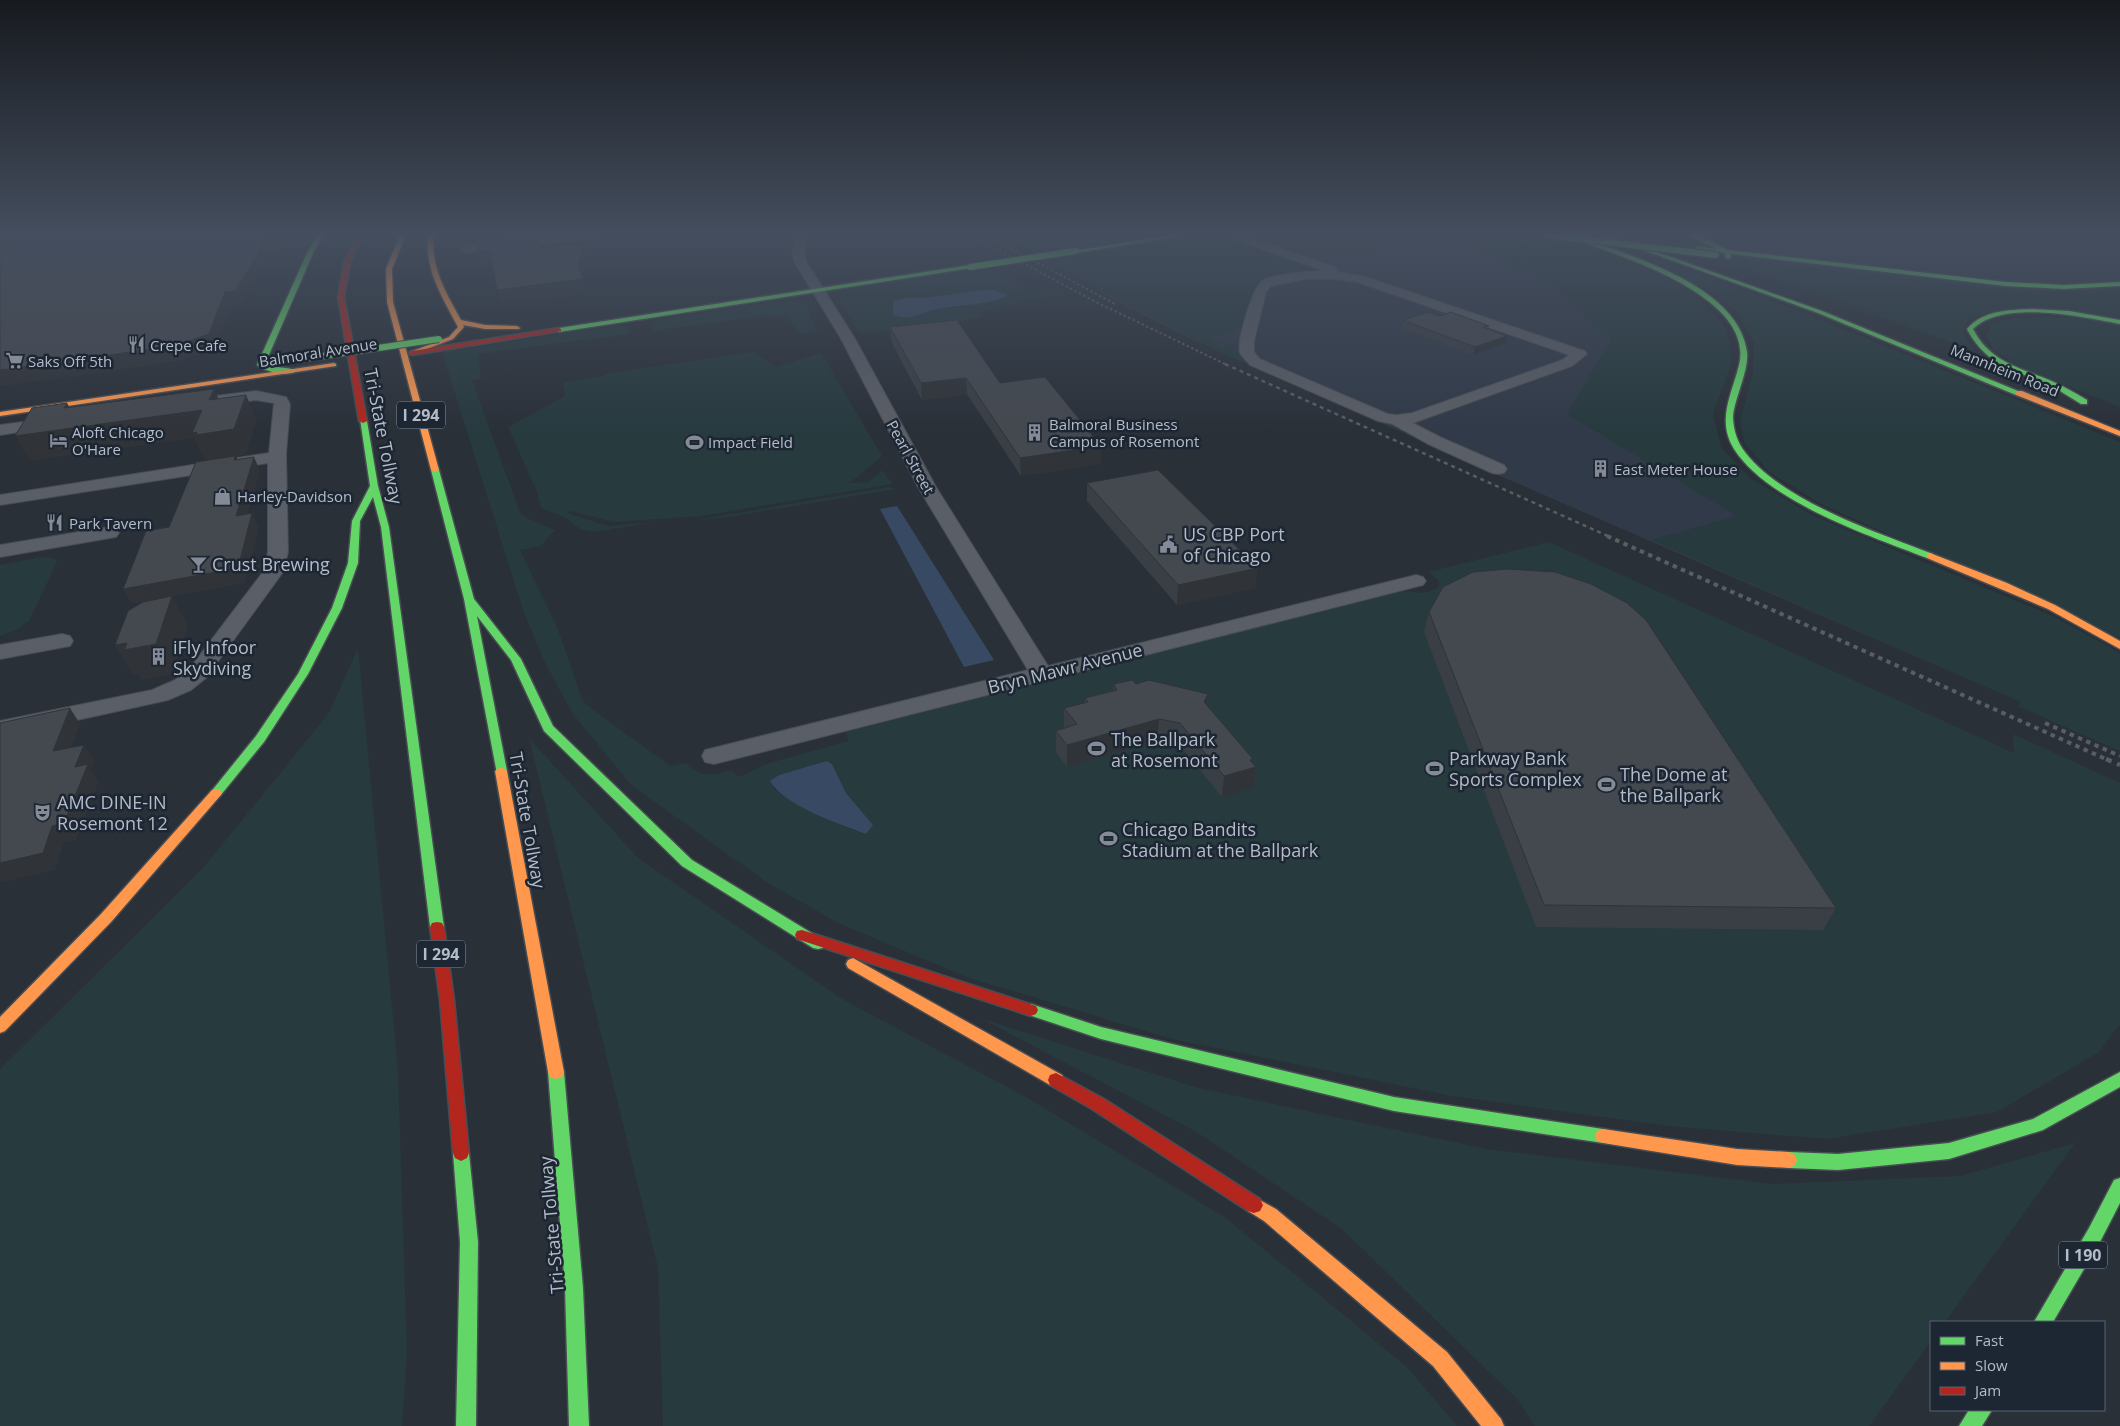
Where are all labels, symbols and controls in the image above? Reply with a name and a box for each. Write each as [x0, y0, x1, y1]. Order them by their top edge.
street label: Balmoral Avenue [258, 333, 378, 371]
restaurant icon: Crepe Cafe [126, 335, 146, 355]
place label: Crepe Cafe [150, 335, 227, 355]
street label: Mannheim Road [1948, 339, 2062, 401]
supermarket icon: Saks Off 5th [4, 351, 24, 371]
place label: Saks Off 5th [28, 351, 112, 371]
street label: Tri-State Tollway [359, 366, 409, 507]
road number: I 294 [397, 402, 445, 428]
place label: Balmoral Business Campus of Rosemont [1049, 414, 1199, 451]
street label: Pearl Street [882, 417, 940, 497]
place label: Aloft Chicago O'Hare [72, 422, 164, 459]
building icon: Balmoral Business Campus of Rosemont [1025, 423, 1045, 443]
hotel icon: Aloft Chicago O'Hare [48, 431, 68, 451]
sports icon: Impact Field [684, 432, 704, 452]
place label: Impact Field [708, 432, 793, 452]
building icon: East Meter House [1590, 459, 1610, 479]
place label: East Meter House [1614, 459, 1738, 479]
shop icon: Harley-Davidson [213, 486, 233, 506]
place label: Harley-Davidson [237, 486, 352, 506]
restaurant icon: Park Tavern [45, 513, 65, 533]
place label: Park Tavern [69, 513, 152, 533]
place label: US CBP Port of Chicago [1183, 522, 1285, 567]
public building icon: US CBP Port of Chicago [1159, 534, 1179, 554]
place label: Crust Brewing [212, 552, 330, 576]
bar icon: Crust Brewing [188, 554, 208, 574]
place label: iFly Infoor Skydiving [173, 635, 257, 680]
street label: Bryn Mawr Avenue [985, 637, 1145, 699]
building icon: iFly Infoor Skydiving [149, 647, 169, 667]
place label: The Ballpark at Rosemont [1111, 727, 1218, 772]
sports icon: The Ballpark at Rosemont [1087, 739, 1107, 759]
place label: Parkway Bank Sports Complex [1449, 746, 1582, 791]
street label: Tri-State Tollway [504, 750, 552, 891]
sports icon: Parkway Bank Sports Complex [1425, 758, 1445, 778]
place label: The Dome at the Ballpark [1620, 762, 1728, 807]
sports icon: The Dome at the Ballpark [1596, 774, 1616, 794]
place label: AMC DINE-IN Rosemont 12 [57, 790, 168, 835]
theatre icon: AMC DINE-IN Rosemont 12 [33, 802, 53, 822]
place label: Chicago Bandits Stadium at the Ballpark [1122, 817, 1319, 862]
sports icon: Chicago Bandits Stadium at the Ballpark [1098, 829, 1118, 849]
road number: I 294 [417, 941, 465, 968]
street label: Tri-State Tollway [533, 1154, 569, 1295]
road number: I 190 [2059, 1242, 2107, 1268]
legend [1930, 1321, 2105, 1411]
text: Fast [1975, 1330, 2004, 1350]
text: Slow [1975, 1355, 2008, 1375]
text: Jam [1973, 1380, 2001, 1400]

